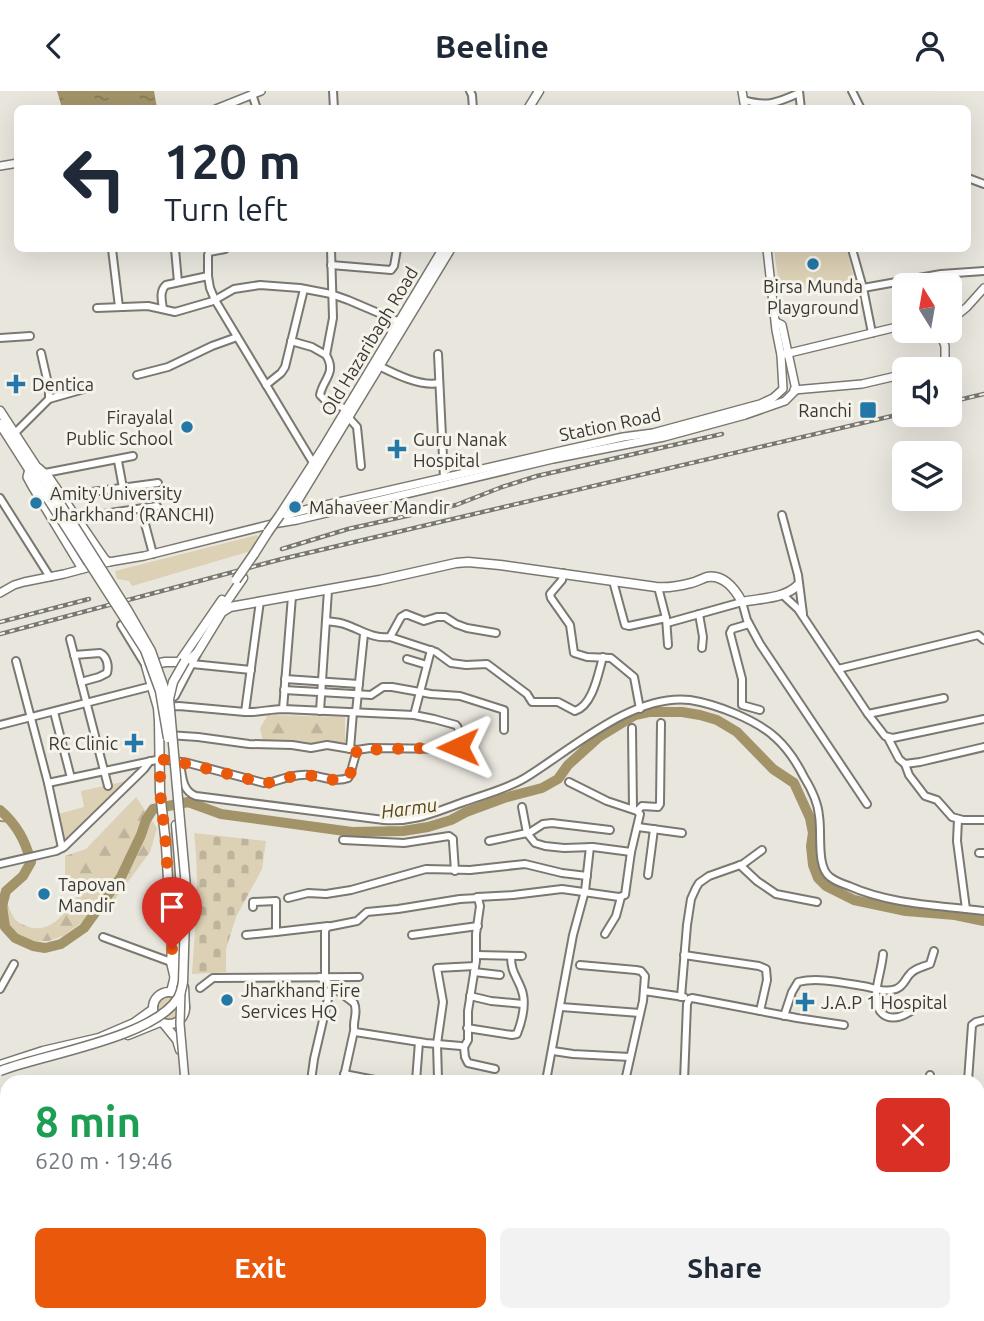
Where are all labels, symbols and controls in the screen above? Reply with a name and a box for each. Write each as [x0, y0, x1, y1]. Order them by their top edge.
icon: back [35, 27, 73, 65]
icon: person [911, 27, 949, 65]
text: Beeline [435, 28, 549, 64]
icon: left [49, 133, 140, 224]
text: 120 m [164, 133, 301, 188]
text: Turn left [164, 191, 288, 227]
marker: Birsa Munda Playground [805, 256, 821, 272]
street label: Old Hazaribagh Road [317, 263, 421, 419]
north arrow [892, 273, 962, 343]
map controls [892, 273, 962, 511]
place label: Birsa Munda Playground [763, 276, 863, 317]
button: sound [892, 357, 962, 427]
marker: Dentica [6, 374, 26, 394]
place label: Dentica [32, 374, 94, 394]
place label: Ranchi [798, 400, 852, 420]
marker: Ranchi [858, 400, 878, 420]
street label: Station Road [557, 403, 663, 445]
place label: Firayalal Public School [66, 407, 173, 448]
marker: Firayalal Public School [179, 419, 195, 435]
place label: Guru Nanak Hospital [413, 429, 507, 470]
marker: Guru Nanak Hospital [387, 439, 407, 459]
button: layers [892, 441, 962, 511]
place label: Amity University Jharkhand (RANCHI) [50, 483, 215, 525]
marker: Amity University Jharkhand (RANCHI) [28, 495, 44, 511]
place label: Mahaveer Mandir [309, 497, 450, 517]
marker: Mahaveer Mandir [287, 499, 303, 515]
position arrow [421, 710, 495, 784]
place label: RC Clinic [49, 733, 118, 753]
marker: RC Clinic [124, 733, 144, 753]
water label: Harmu [380, 793, 438, 823]
place label: Tapovan Mandir [58, 874, 126, 915]
pin [142, 877, 202, 949]
marker: Tapovan Mandir [36, 886, 52, 902]
icon: arrive [153, 888, 191, 926]
place label: Jharkhand Fire Services HQ [241, 980, 360, 1022]
marker: Jharkhand Fire Services HQ [219, 992, 235, 1008]
marker: J.A.P 1 Hospital [795, 992, 815, 1012]
place label: J.A.P 1 Hospital [821, 992, 948, 1012]
text: 8 min [35, 1098, 141, 1145]
button: close [876, 1098, 950, 1172]
text: 620 m · 19:46 [35, 1148, 173, 1173]
button: Exit [35, 1228, 486, 1308]
button: Share [500, 1228, 950, 1308]

